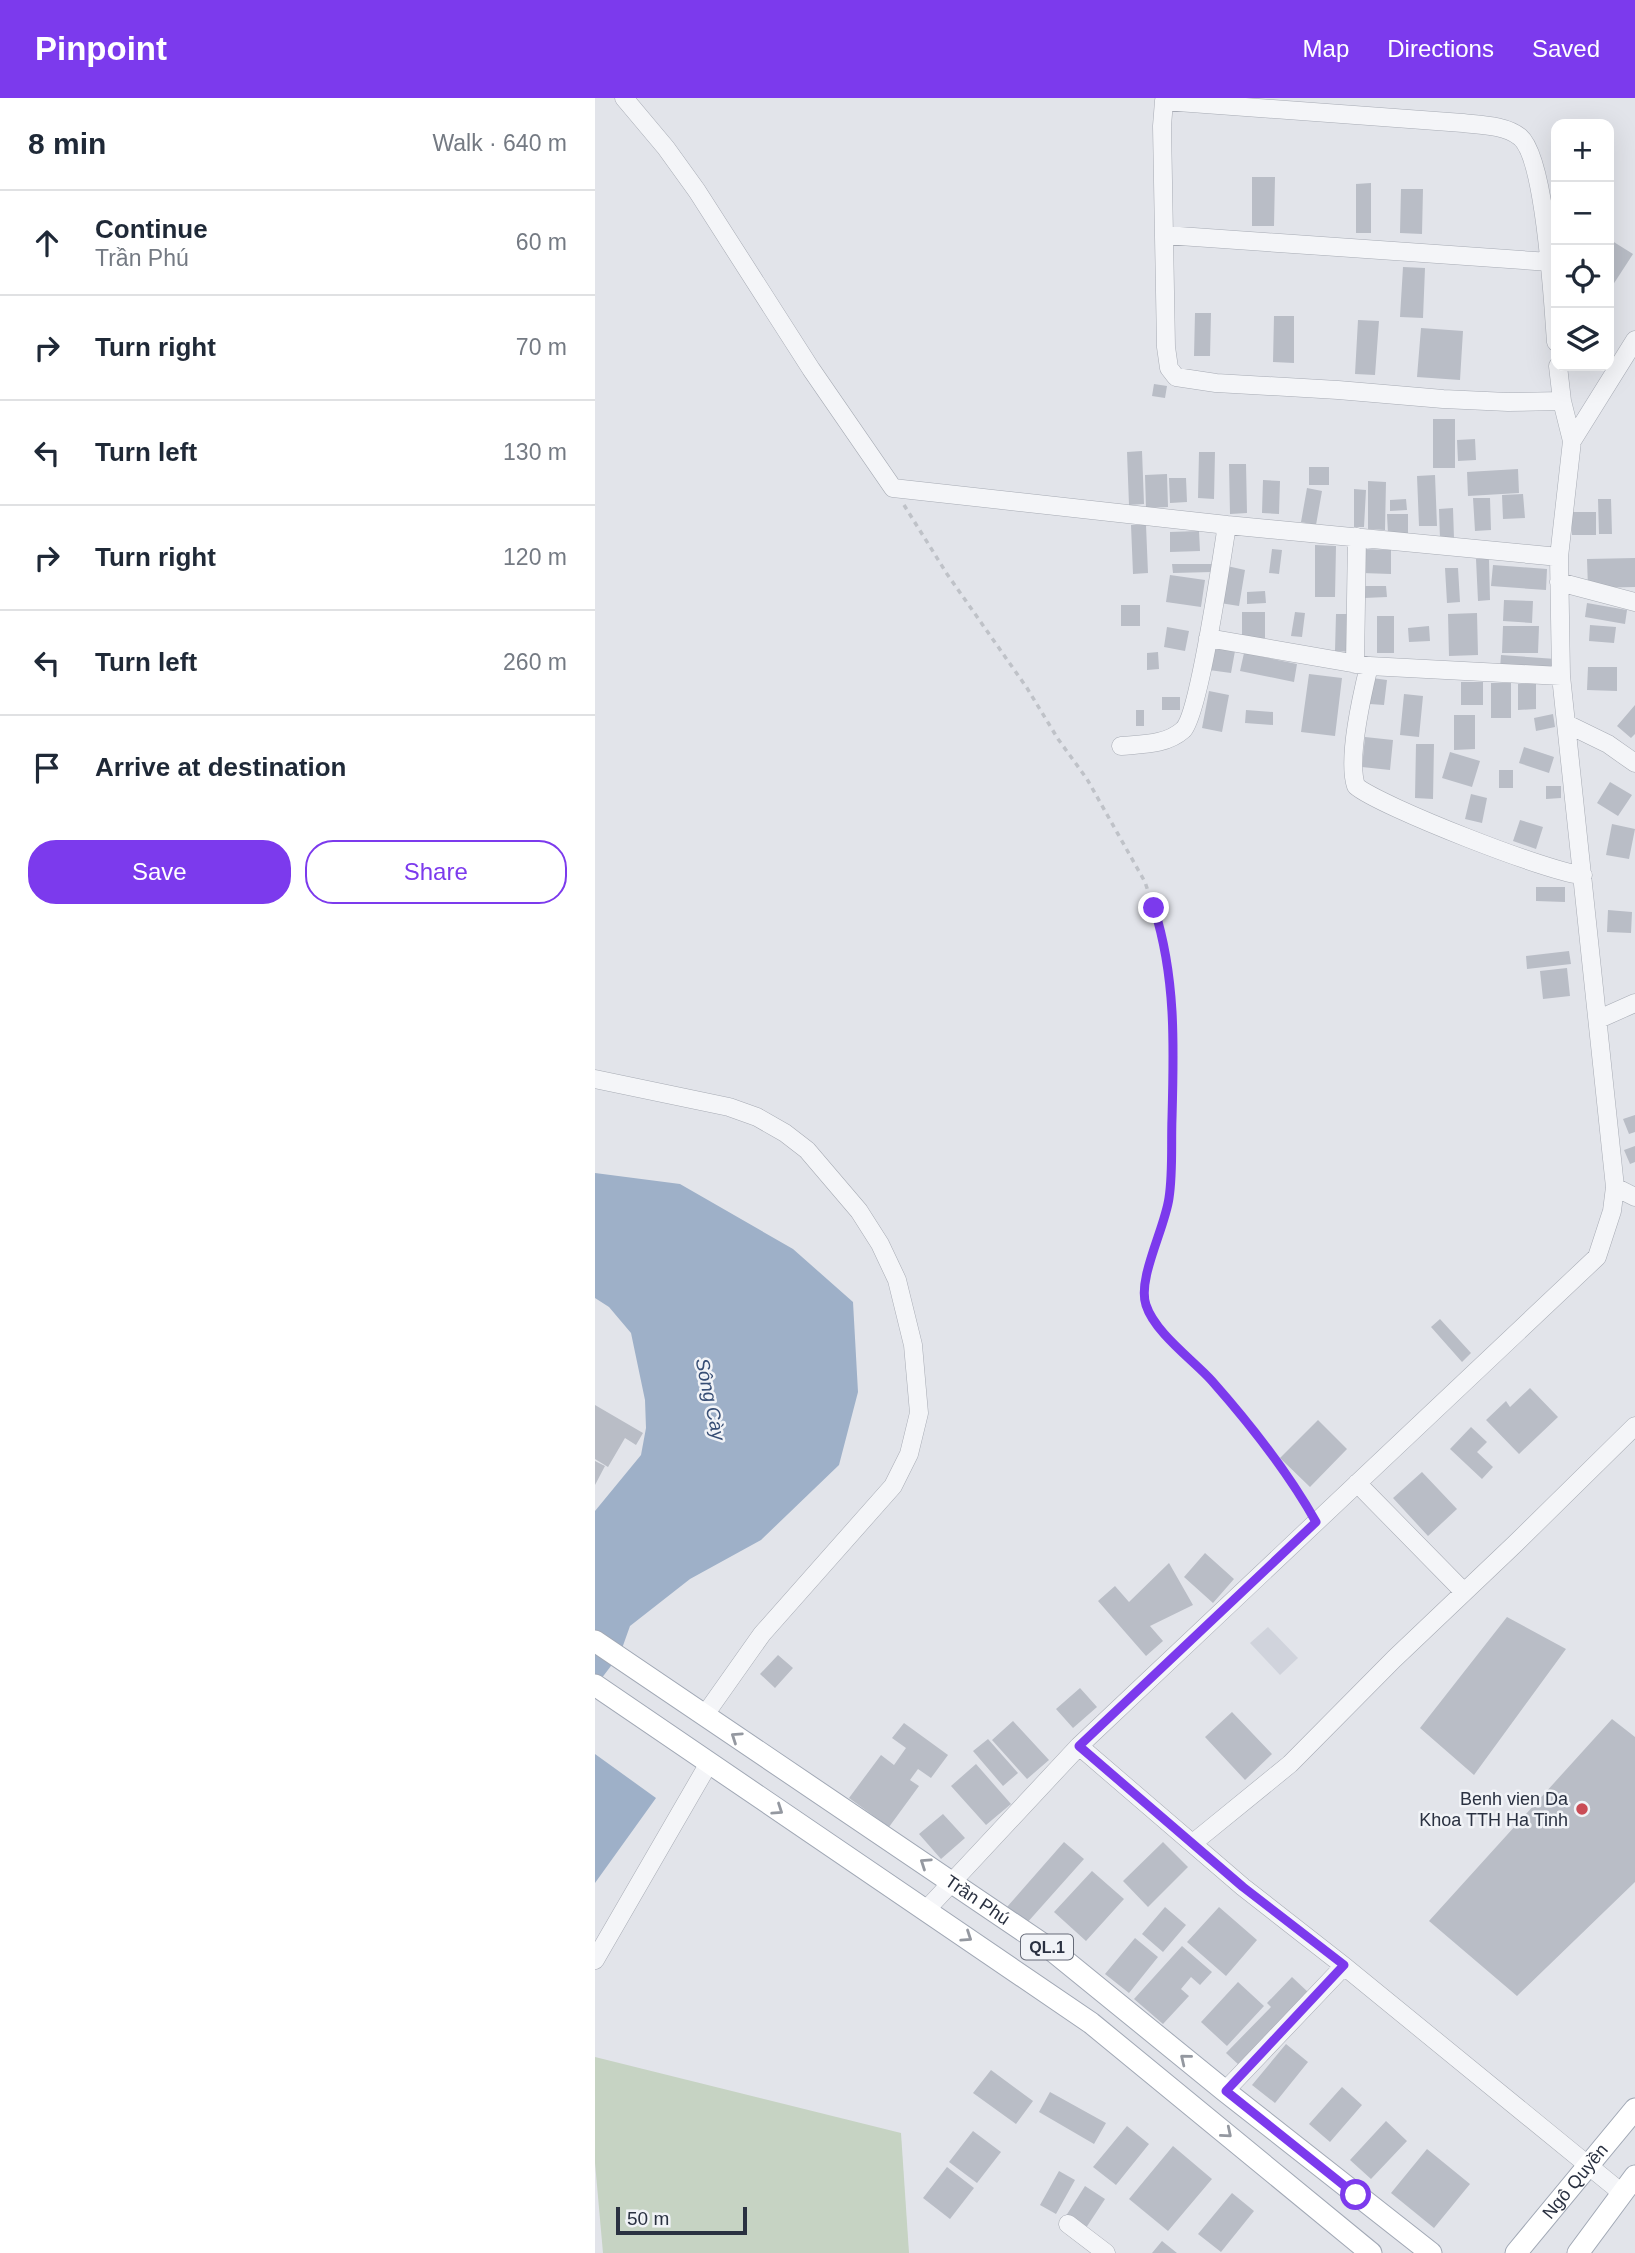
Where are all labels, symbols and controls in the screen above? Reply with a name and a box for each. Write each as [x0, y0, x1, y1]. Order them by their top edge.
text: Pinpoint [35, 30, 167, 67]
text: Map [1303, 35, 1349, 62]
text: Directions [1387, 35, 1494, 62]
text: Saved [1532, 35, 1600, 62]
map controls [1551, 119, 1614, 371]
button: + [1551, 119, 1614, 182]
text: 8 min [28, 127, 106, 160]
text: Walk · 640 m [432, 130, 567, 156]
button: − [1551, 182, 1614, 245]
text: Continue [95, 214, 208, 244]
icon: ahead [28, 224, 66, 262]
text: 60 m [516, 229, 567, 255]
text: Trần Phú [95, 245, 189, 271]
button: locate [1551, 245, 1614, 308]
button: layers [1551, 308, 1614, 371]
icon: right [28, 329, 66, 367]
text: Turn right [95, 332, 216, 362]
text: 70 m [516, 334, 567, 360]
icon: left [28, 434, 66, 472]
text: Turn left [95, 437, 197, 467]
text: 130 m [503, 439, 567, 465]
icon: right [28, 539, 66, 577]
text: Turn right [95, 542, 216, 572]
text: 120 m [503, 544, 567, 570]
icon: left [28, 644, 66, 682]
text: Turn left [95, 647, 197, 677]
text: 260 m [503, 649, 567, 675]
icon: arrive [28, 749, 66, 787]
text: Arrive at destination [95, 752, 346, 782]
button: Save [28, 840, 291, 904]
button: Share [305, 840, 567, 904]
route end [1138, 892, 1169, 923]
water label: Sông Cày [692, 1356, 730, 1444]
one-way arrow [731, 1733, 744, 1746]
place label: Benh vien Da Khoa TTH Ha Tinh [1419, 1789, 1569, 1830]
marker: Benh vien Da Khoa TTH Ha Tinh [1574, 1801, 1590, 1817]
one-way arrow [770, 1802, 783, 1814]
one-way arrow [920, 1858, 933, 1871]
street label: Trần Phú [942, 1871, 1014, 1929]
one-way arrow [959, 1929, 972, 1942]
road number: QL.1 [1021, 1935, 1073, 1960]
one-way arrow [1181, 2054, 1193, 2067]
one-way arrow [1218, 2125, 1231, 2137]
street label: Ngô Quyền [1539, 2140, 1612, 2223]
route start [1340, 2179, 1371, 2210]
scale bar [616, 2204, 747, 2236]
text: 50 m [627, 2208, 669, 2229]

